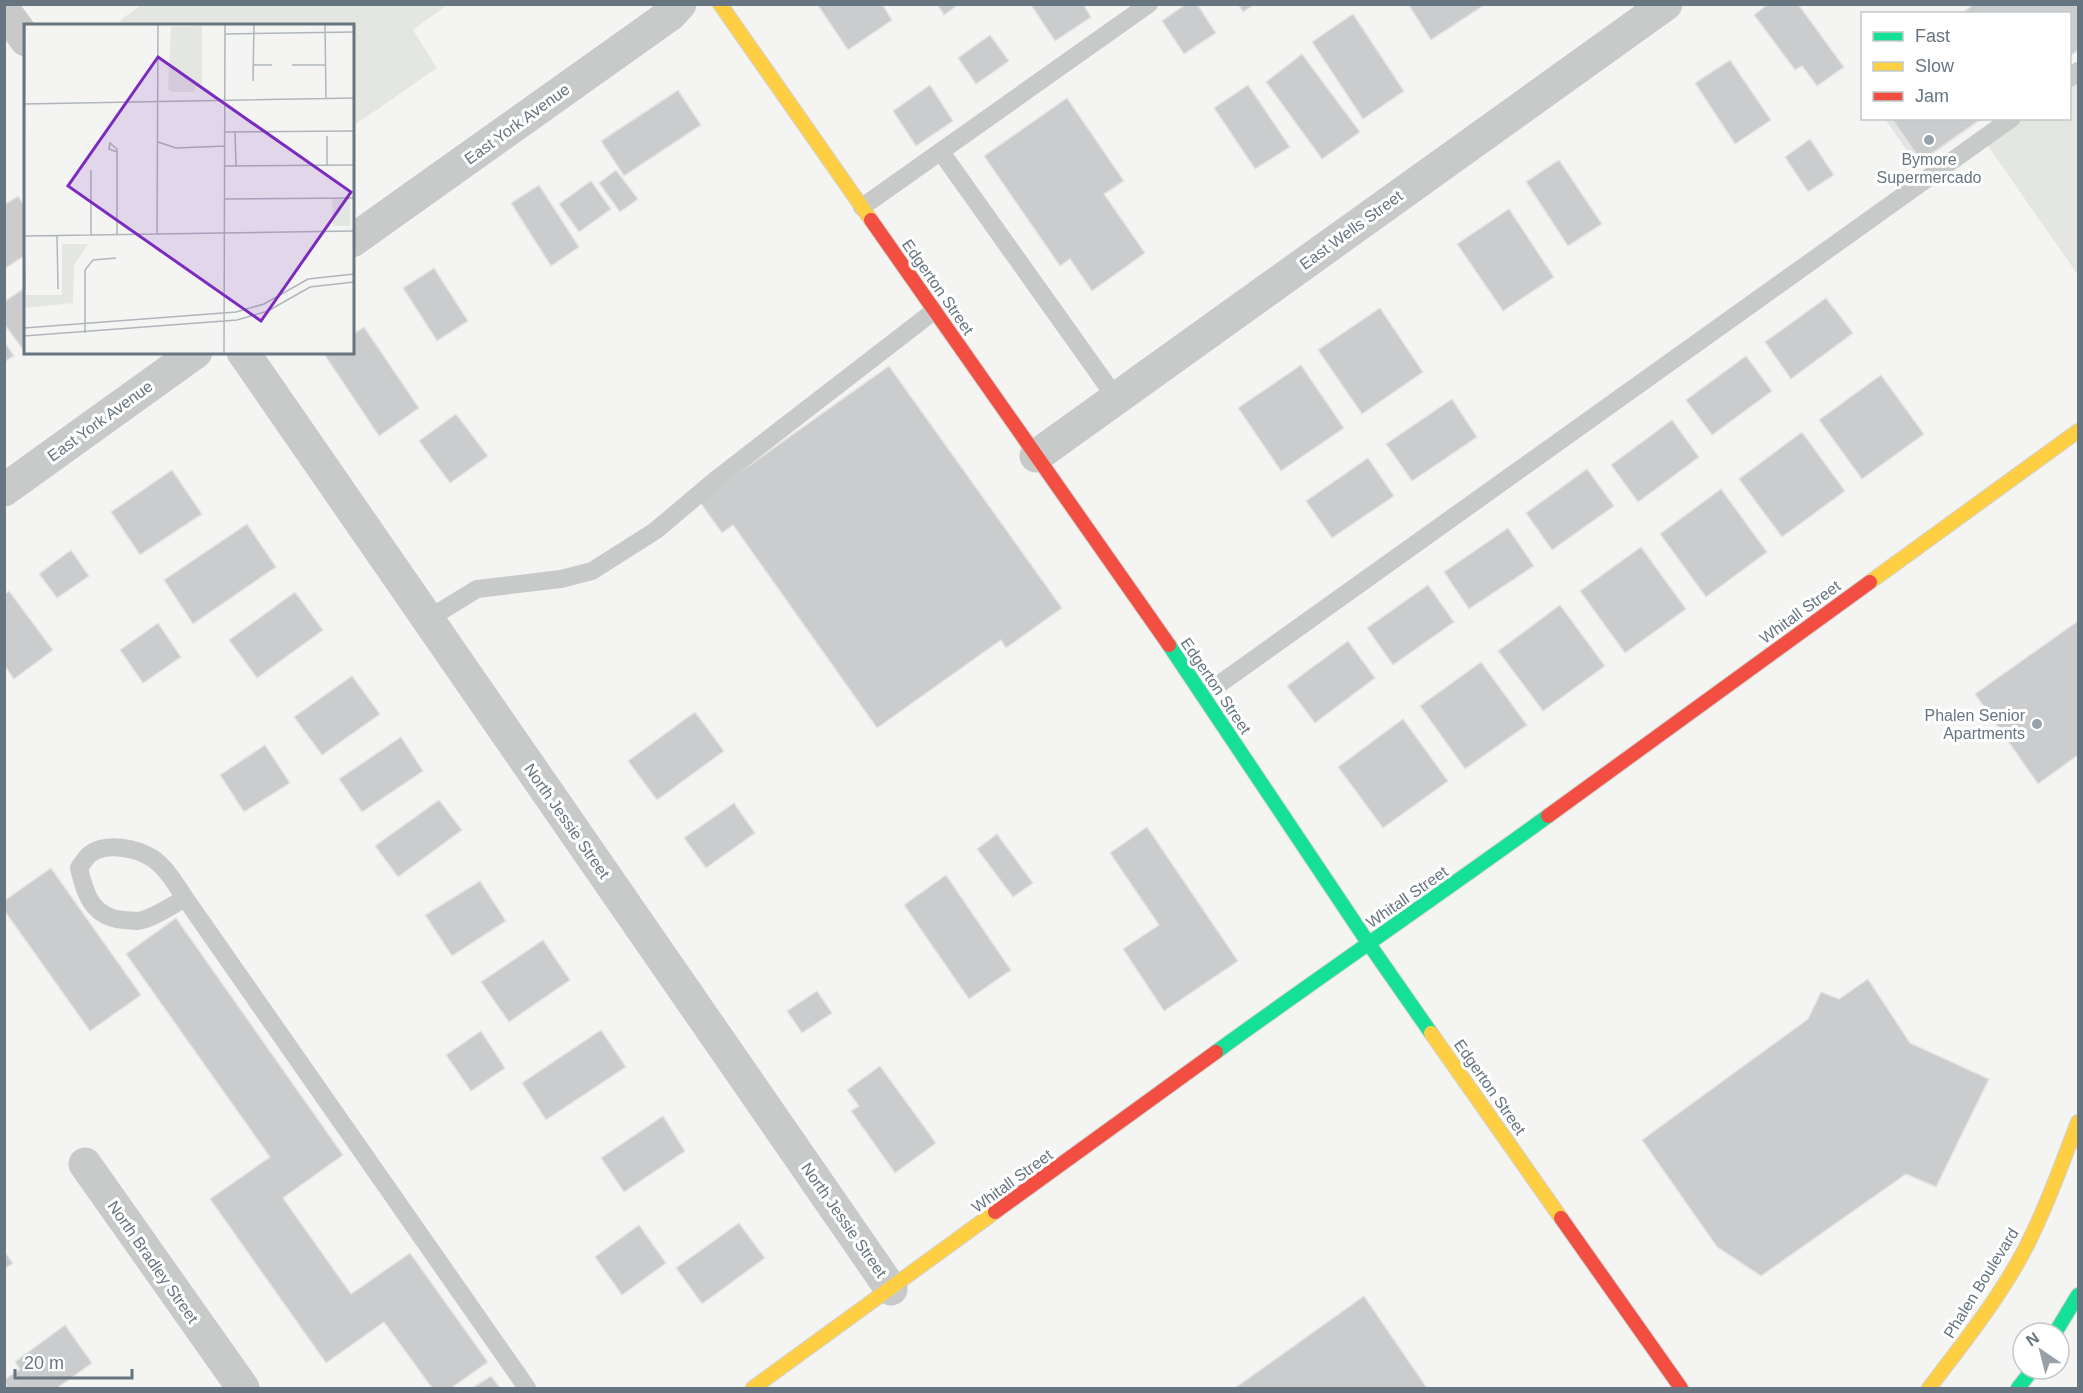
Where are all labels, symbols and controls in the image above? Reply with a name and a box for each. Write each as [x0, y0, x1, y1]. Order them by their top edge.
legend [1861, 12, 2071, 120]
inset map [24, 24, 354, 354]
text: Fast [1915, 26, 1950, 46]
text: Slow [1915, 56, 1955, 76]
street label: East York Avenue [461, 80, 573, 168]
text: Jam [1915, 86, 1949, 106]
marker: Bymore Supermercado [1922, 133, 1936, 147]
place label: Bymore Supermercado [1877, 151, 1982, 186]
street label: East Wells Street [1296, 187, 1406, 273]
street label: Edgerton Street [899, 236, 977, 338]
street label: East York Avenue [44, 377, 156, 465]
street label: Whitall Street [1757, 577, 1844, 647]
street label: Edgerton Street [1178, 635, 1255, 738]
place label: Phalen Senior Apartments [1924, 707, 2026, 742]
marker: Phalen Senior Apartments [2030, 717, 2044, 731]
street label: North Jessie Street [521, 760, 613, 882]
street label: Whitall Street [1363, 862, 1451, 931]
street label: Edgerton Street [1451, 1036, 1529, 1138]
street label: Whitall Street [969, 1146, 1056, 1216]
street label: North Jessie Street [798, 1159, 890, 1281]
street label: North Bradley Street [104, 1198, 202, 1327]
street label: Phalen Boulevard [1940, 1225, 2022, 1341]
north arrow [2011, 1321, 2071, 1381]
text: N [2023, 1329, 2042, 1349]
scale bar [15, 1342, 132, 1380]
text: 20 m [24, 1353, 64, 1373]

